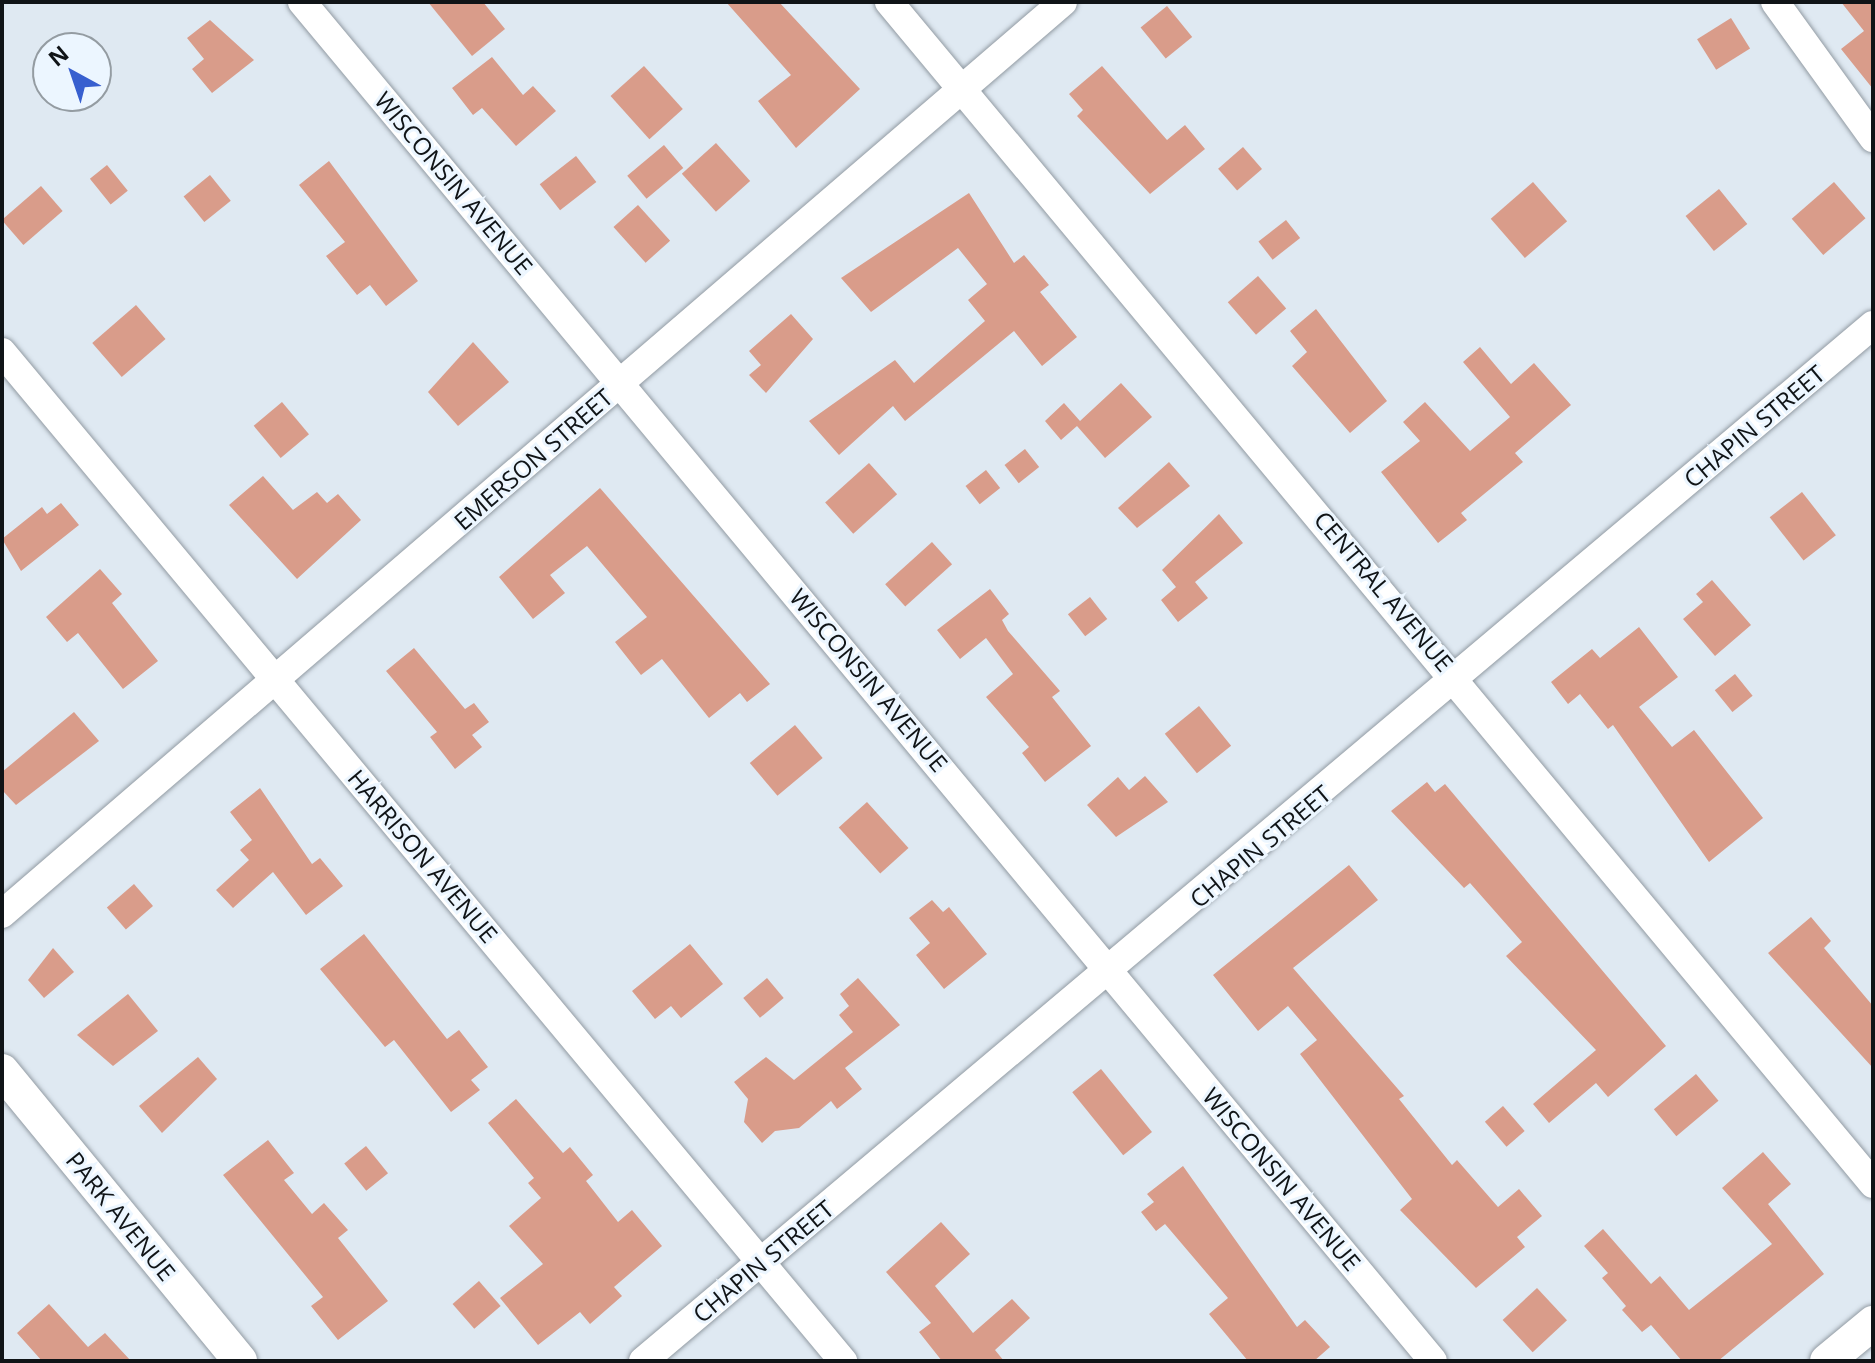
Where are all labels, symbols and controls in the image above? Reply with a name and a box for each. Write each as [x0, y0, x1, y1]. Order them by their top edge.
north arrow [32, 32, 112, 112]
text: N [41, 38, 74, 72]
street label: WISCONSIN AVENUE [369, 86, 539, 280]
street label: CHAPIN STREET [1678, 359, 1830, 493]
street label: EMERSON STREET [448, 382, 618, 536]
street label: CENTRAL AVENUE [1309, 505, 1459, 677]
street label: WISCONSIN AVENUE [784, 583, 954, 777]
street label: HARRISON AVENUE [342, 764, 504, 948]
street label: CHAPIN STREET [1184, 779, 1336, 913]
street label: WISCONSIN AVENUE [1197, 1082, 1367, 1276]
street label: PARK AVENUE [60, 1146, 182, 1286]
street label: CHAPIN STREET [687, 1194, 839, 1328]

